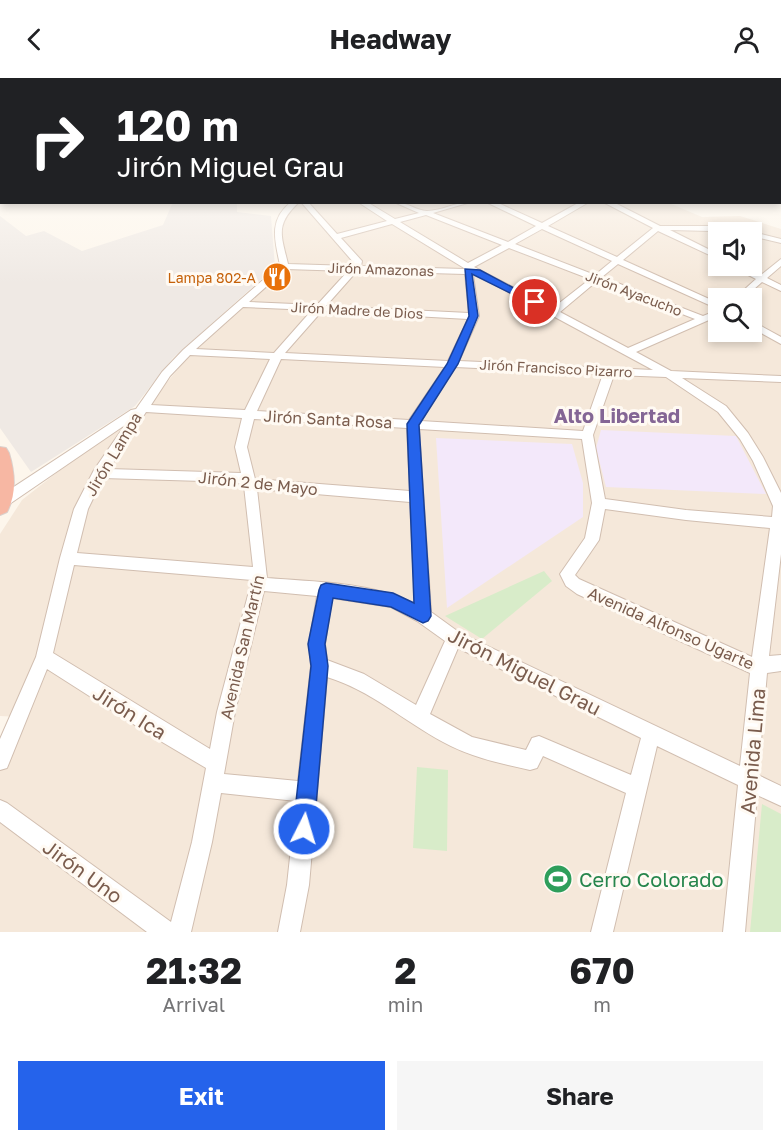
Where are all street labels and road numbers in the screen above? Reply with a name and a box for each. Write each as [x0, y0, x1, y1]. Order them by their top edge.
street label: Jirón Amazonas [327, 259, 435, 279]
street label: Jirón Ayacucho [583, 267, 685, 319]
street label: Jirón Madre de Dios [290, 298, 424, 322]
street label: Jirón Francisco Pizarro [479, 356, 633, 380]
street label: Jirón Santa Rosa [263, 406, 393, 432]
street label: Jirón Lampa [80, 409, 146, 499]
street label: Jirón 2 de Mayo [197, 467, 319, 499]
street label: Avenida San Martín [216, 573, 268, 721]
street label: Avenida Alfonso Ugarte [585, 582, 757, 674]
street label: Jirón Miguel Grau [445, 622, 605, 720]
street label: Jirón Ica [89, 680, 171, 744]
street label: Avenida Lima [735, 687, 769, 815]
street label: Jirón Uno [39, 834, 127, 908]

